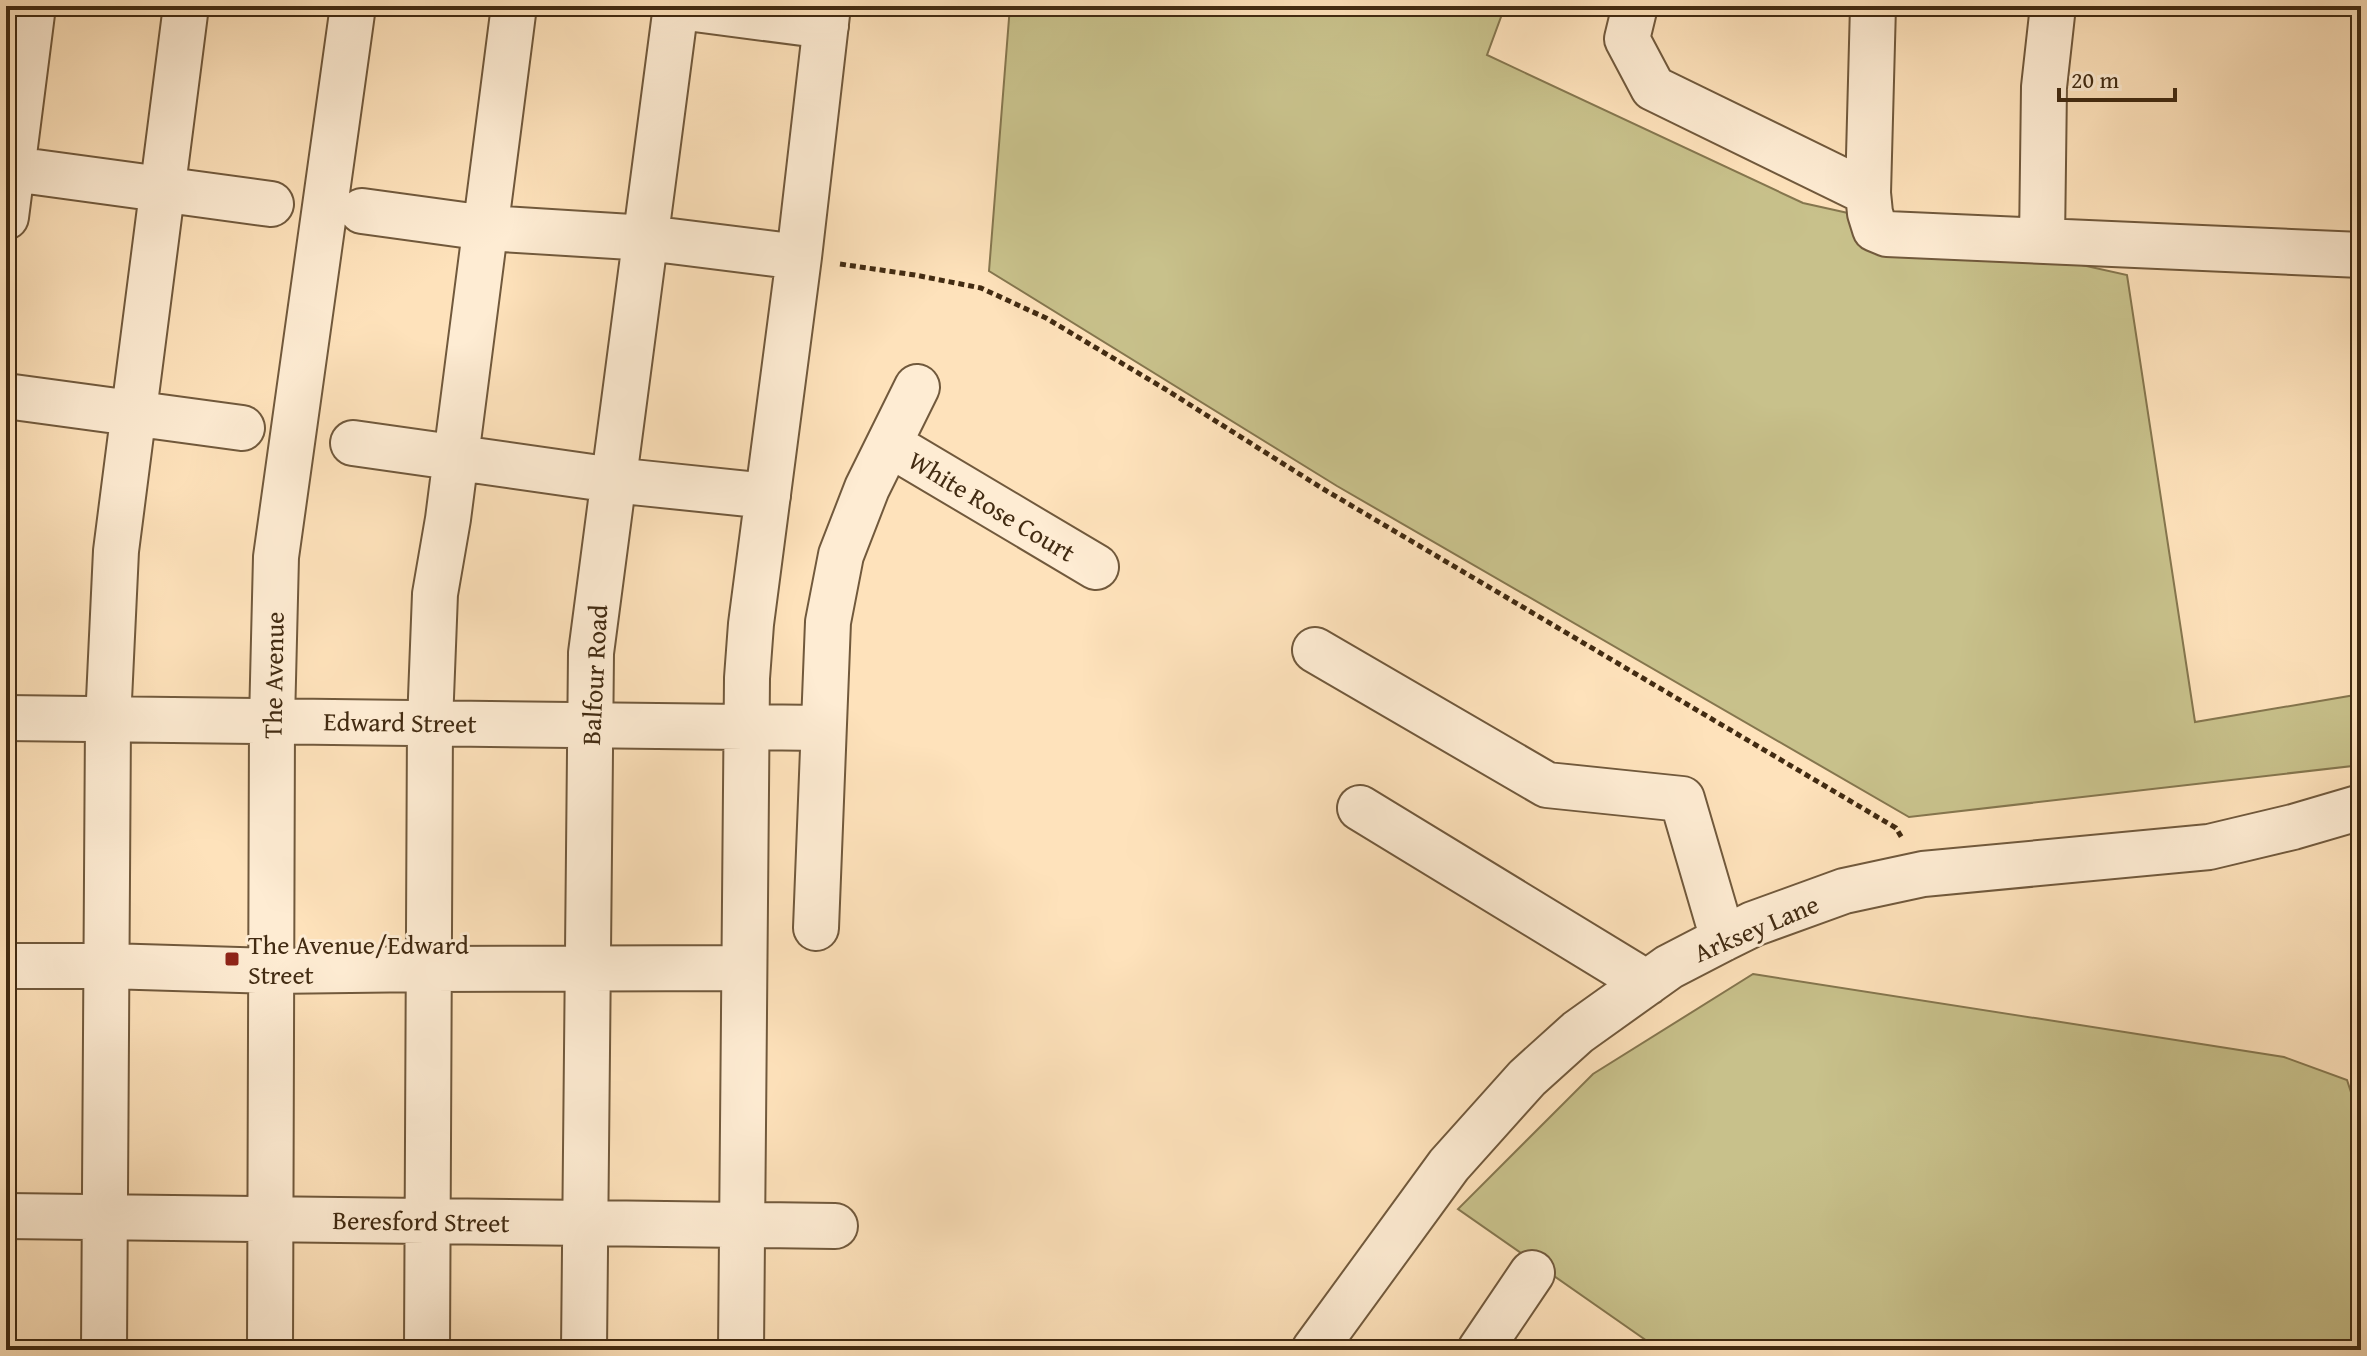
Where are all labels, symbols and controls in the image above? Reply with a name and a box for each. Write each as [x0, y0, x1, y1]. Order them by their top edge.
scale bar [2059, 52, 2175, 102]
text: 20 m [2071, 62, 2119, 97]
street label: White Rose Court [901, 441, 1083, 571]
street label: Balfour Road [571, 604, 617, 746]
street label: The Avenue [252, 611, 294, 739]
street label: Edward Street [323, 701, 477, 743]
street label: Arksey Lane [1687, 884, 1825, 972]
place label: The Avenue/Edward Street [248, 925, 469, 994]
marker: The Avenue/Edward Street [223, 950, 241, 968]
street label: Beresford Street [332, 1200, 510, 1242]

